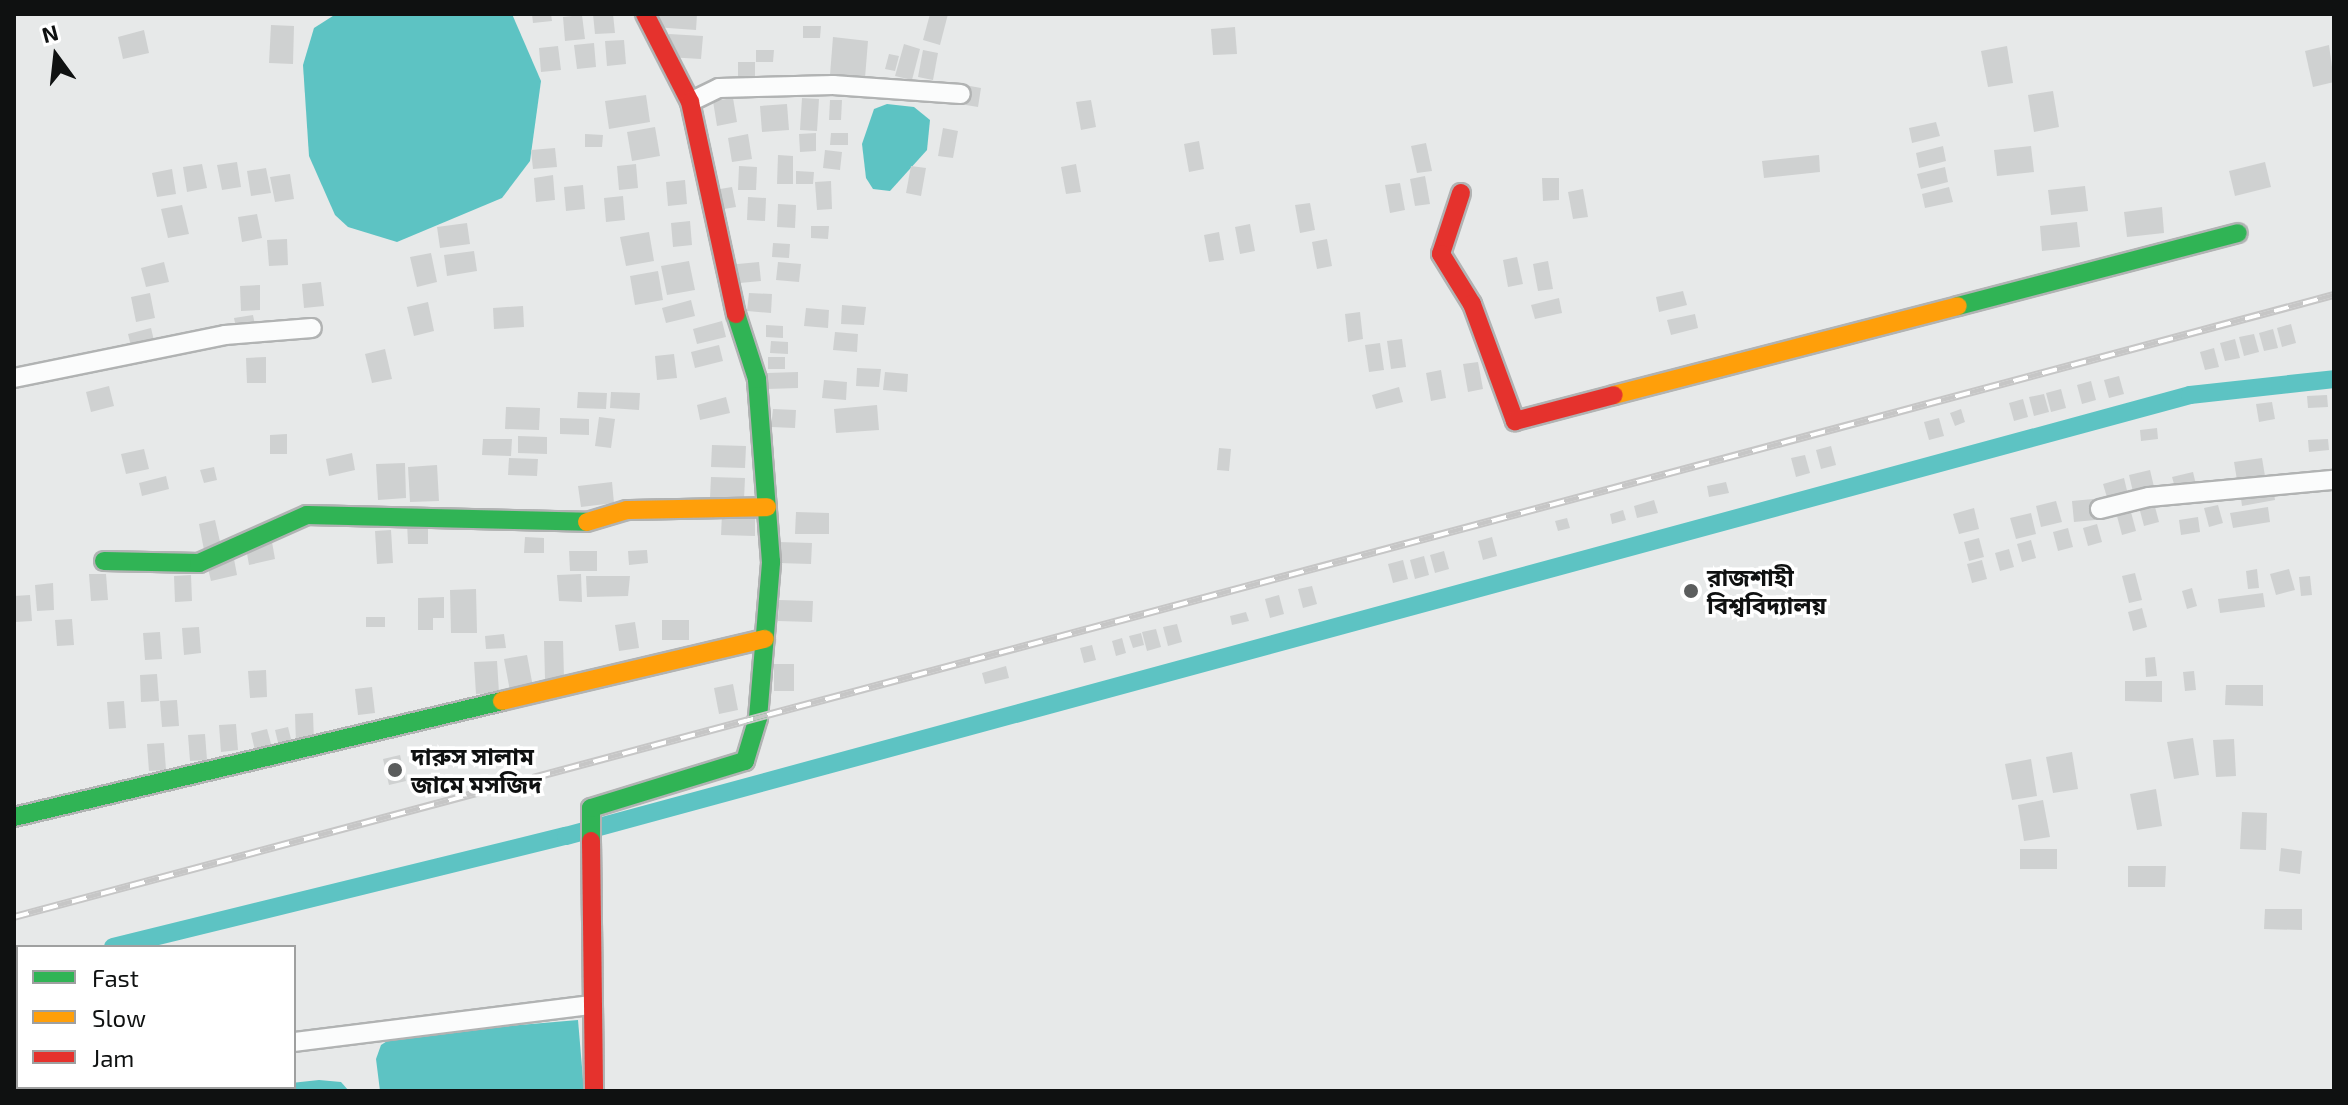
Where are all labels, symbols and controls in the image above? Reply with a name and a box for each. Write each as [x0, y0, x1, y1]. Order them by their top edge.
north arrow [16, 16, 96, 96]
text: N [39, 18, 61, 47]
place label: রাজশাহী বিশ্ববিদ্যালয় [1707, 563, 1826, 619]
marker: রাজশাহী বিশ্ববিদ্যালয় [1682, 582, 1700, 600]
place label: দারুস সালাম জামে মসজিদ [411, 742, 542, 798]
marker: দারুস সালাম জামে মসজিদ [386, 761, 404, 779]
legend [16, 945, 296, 1089]
text: Fast [92, 963, 139, 992]
text: Slow [92, 1003, 146, 1032]
text: Jam [92, 1043, 134, 1072]

